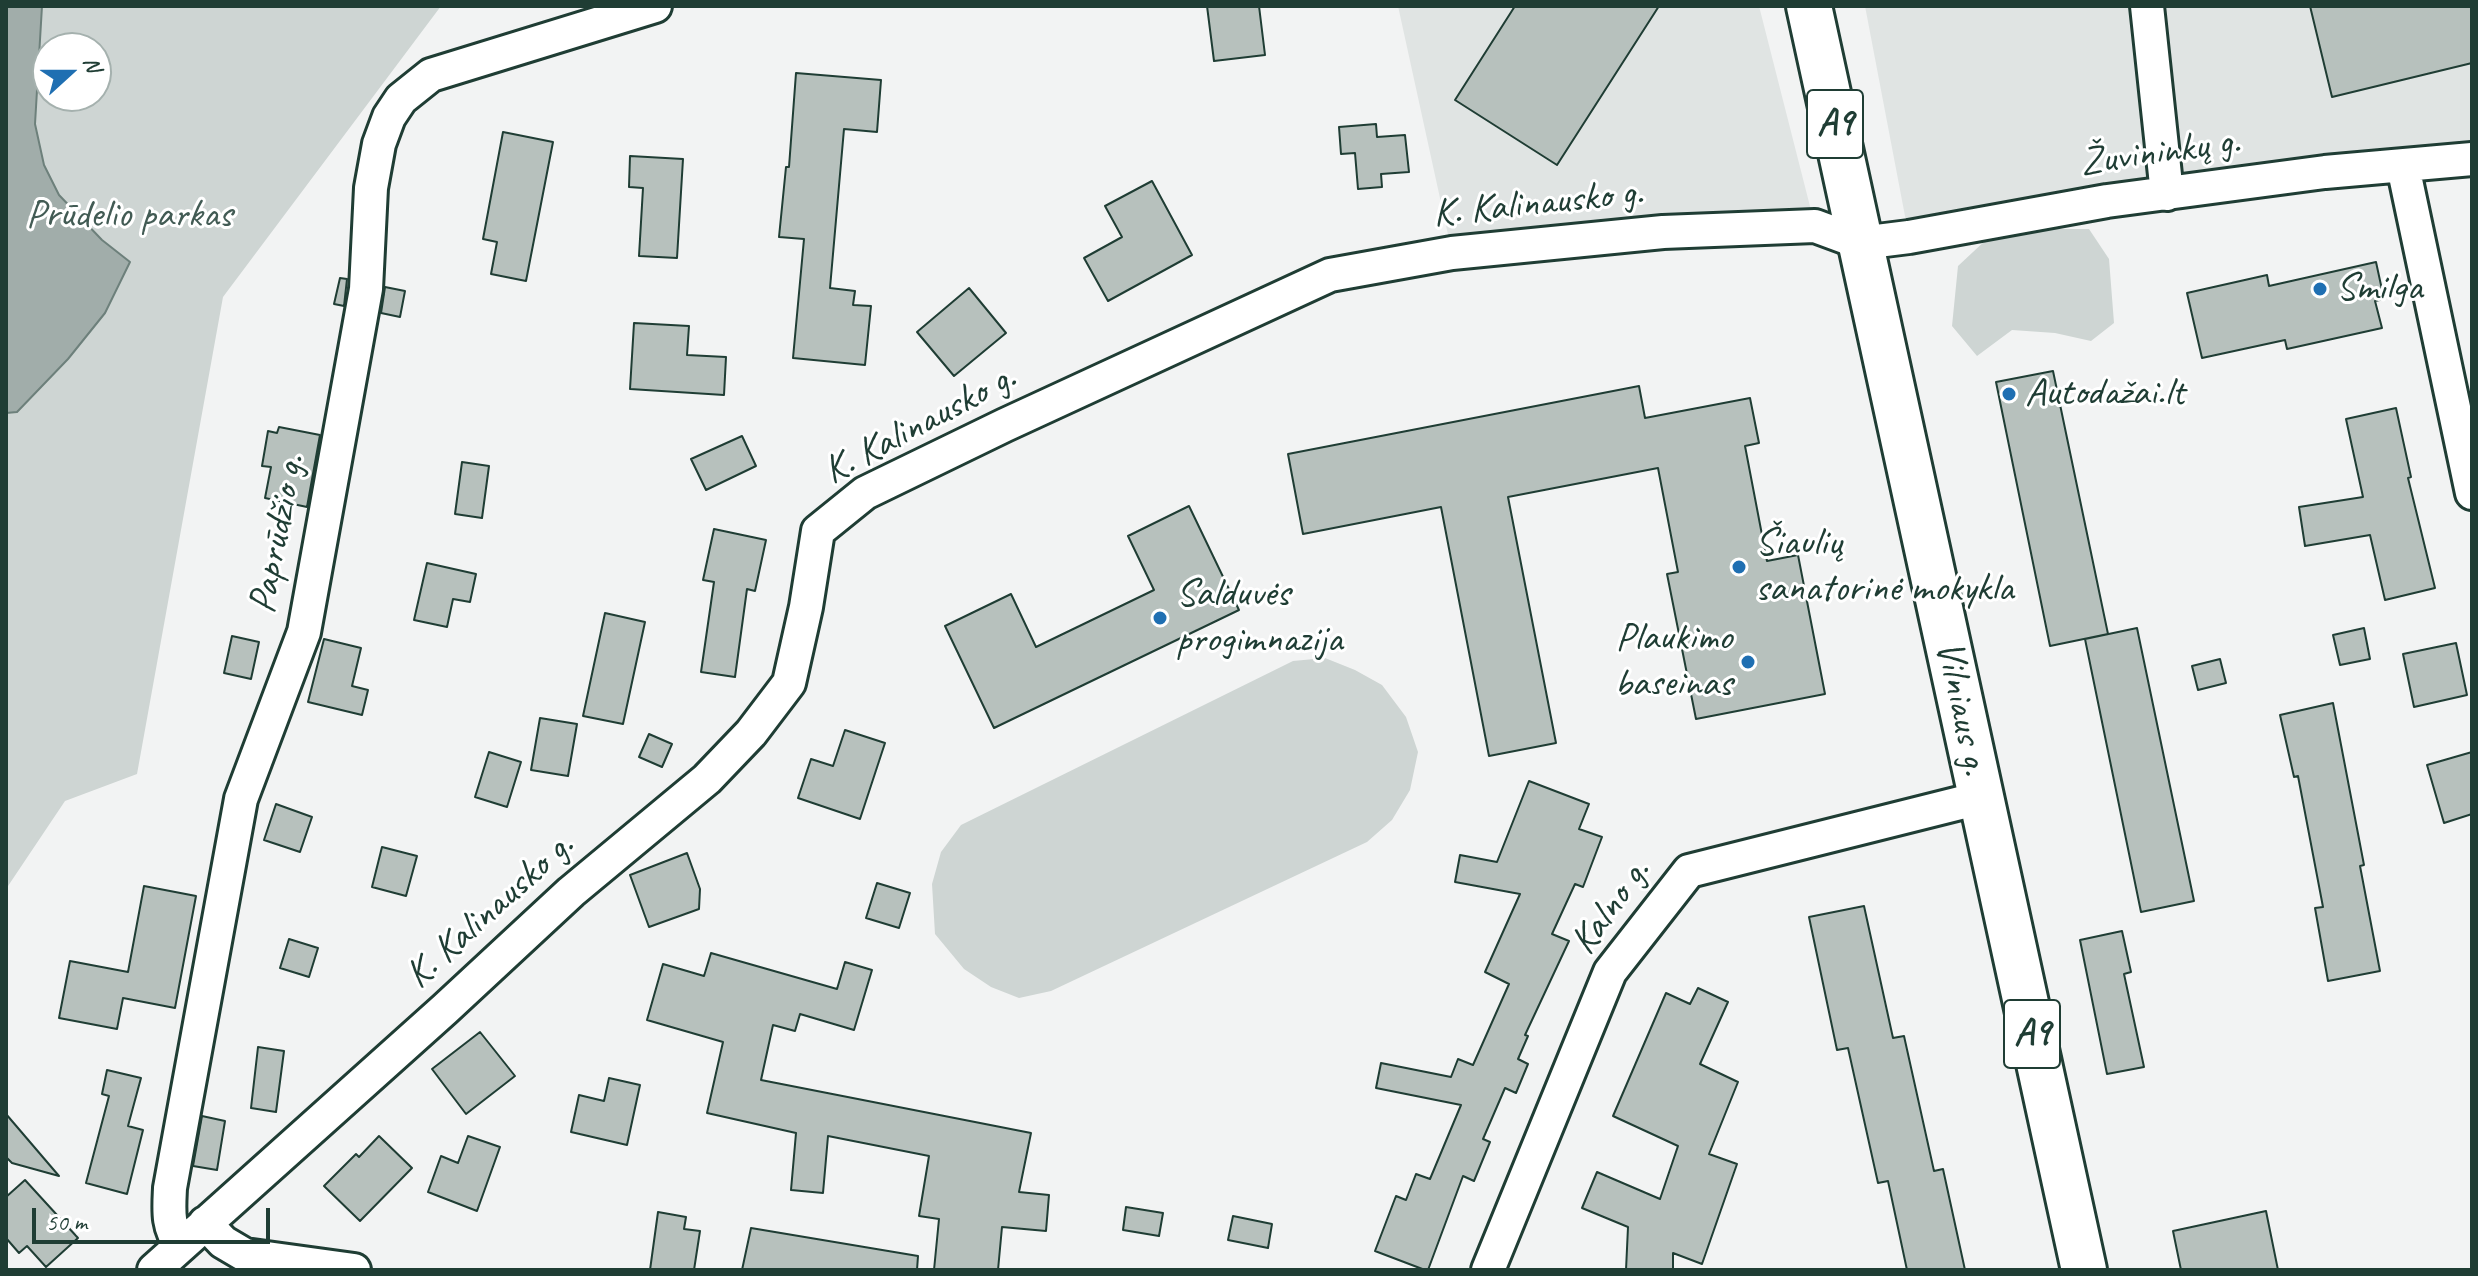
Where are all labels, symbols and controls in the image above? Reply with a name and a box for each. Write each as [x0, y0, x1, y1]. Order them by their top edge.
north arrow [32, 32, 112, 112]
text: N [77, 53, 108, 75]
road number: A9 [1807, 90, 1863, 158]
street label: Žuvininkų g. [2077, 118, 2243, 188]
street label: K. Kalinausko g. [1431, 169, 1645, 239]
park label: Prūdelio parkas [26, 192, 232, 240]
place label: Smilga [2336, 265, 2422, 313]
marker: Smilga [2311, 280, 2329, 298]
street label: K. Kalinausko g. [816, 354, 1024, 496]
place label: Autodažai.lt [2025, 370, 2184, 418]
marker: Autodažai.lt [2000, 385, 2018, 403]
street label: Paprūdžio g. [239, 451, 317, 617]
place label: Šiaulių sanatorinė mokykla [1755, 520, 2013, 614]
marker: Šiaulių sanatorinė mokykla [1730, 558, 1748, 576]
place label: Salduvės progimnazija [1176, 571, 1342, 665]
marker: Salduvės progimnazija [1151, 609, 1169, 627]
place label: Plaukimo baseinas [1614, 615, 1732, 709]
street label: Vilniaus g. [1923, 637, 1999, 779]
marker: Plaukimo baseinas [1739, 653, 1757, 671]
street label: K. Kalinausko g. [396, 823, 584, 999]
street label: Kalno g. [1560, 850, 1662, 964]
road number: A9 [2004, 1000, 2060, 1068]
scale bar [36, 1192, 274, 1242]
text: 50 m [46, 1207, 87, 1237]

